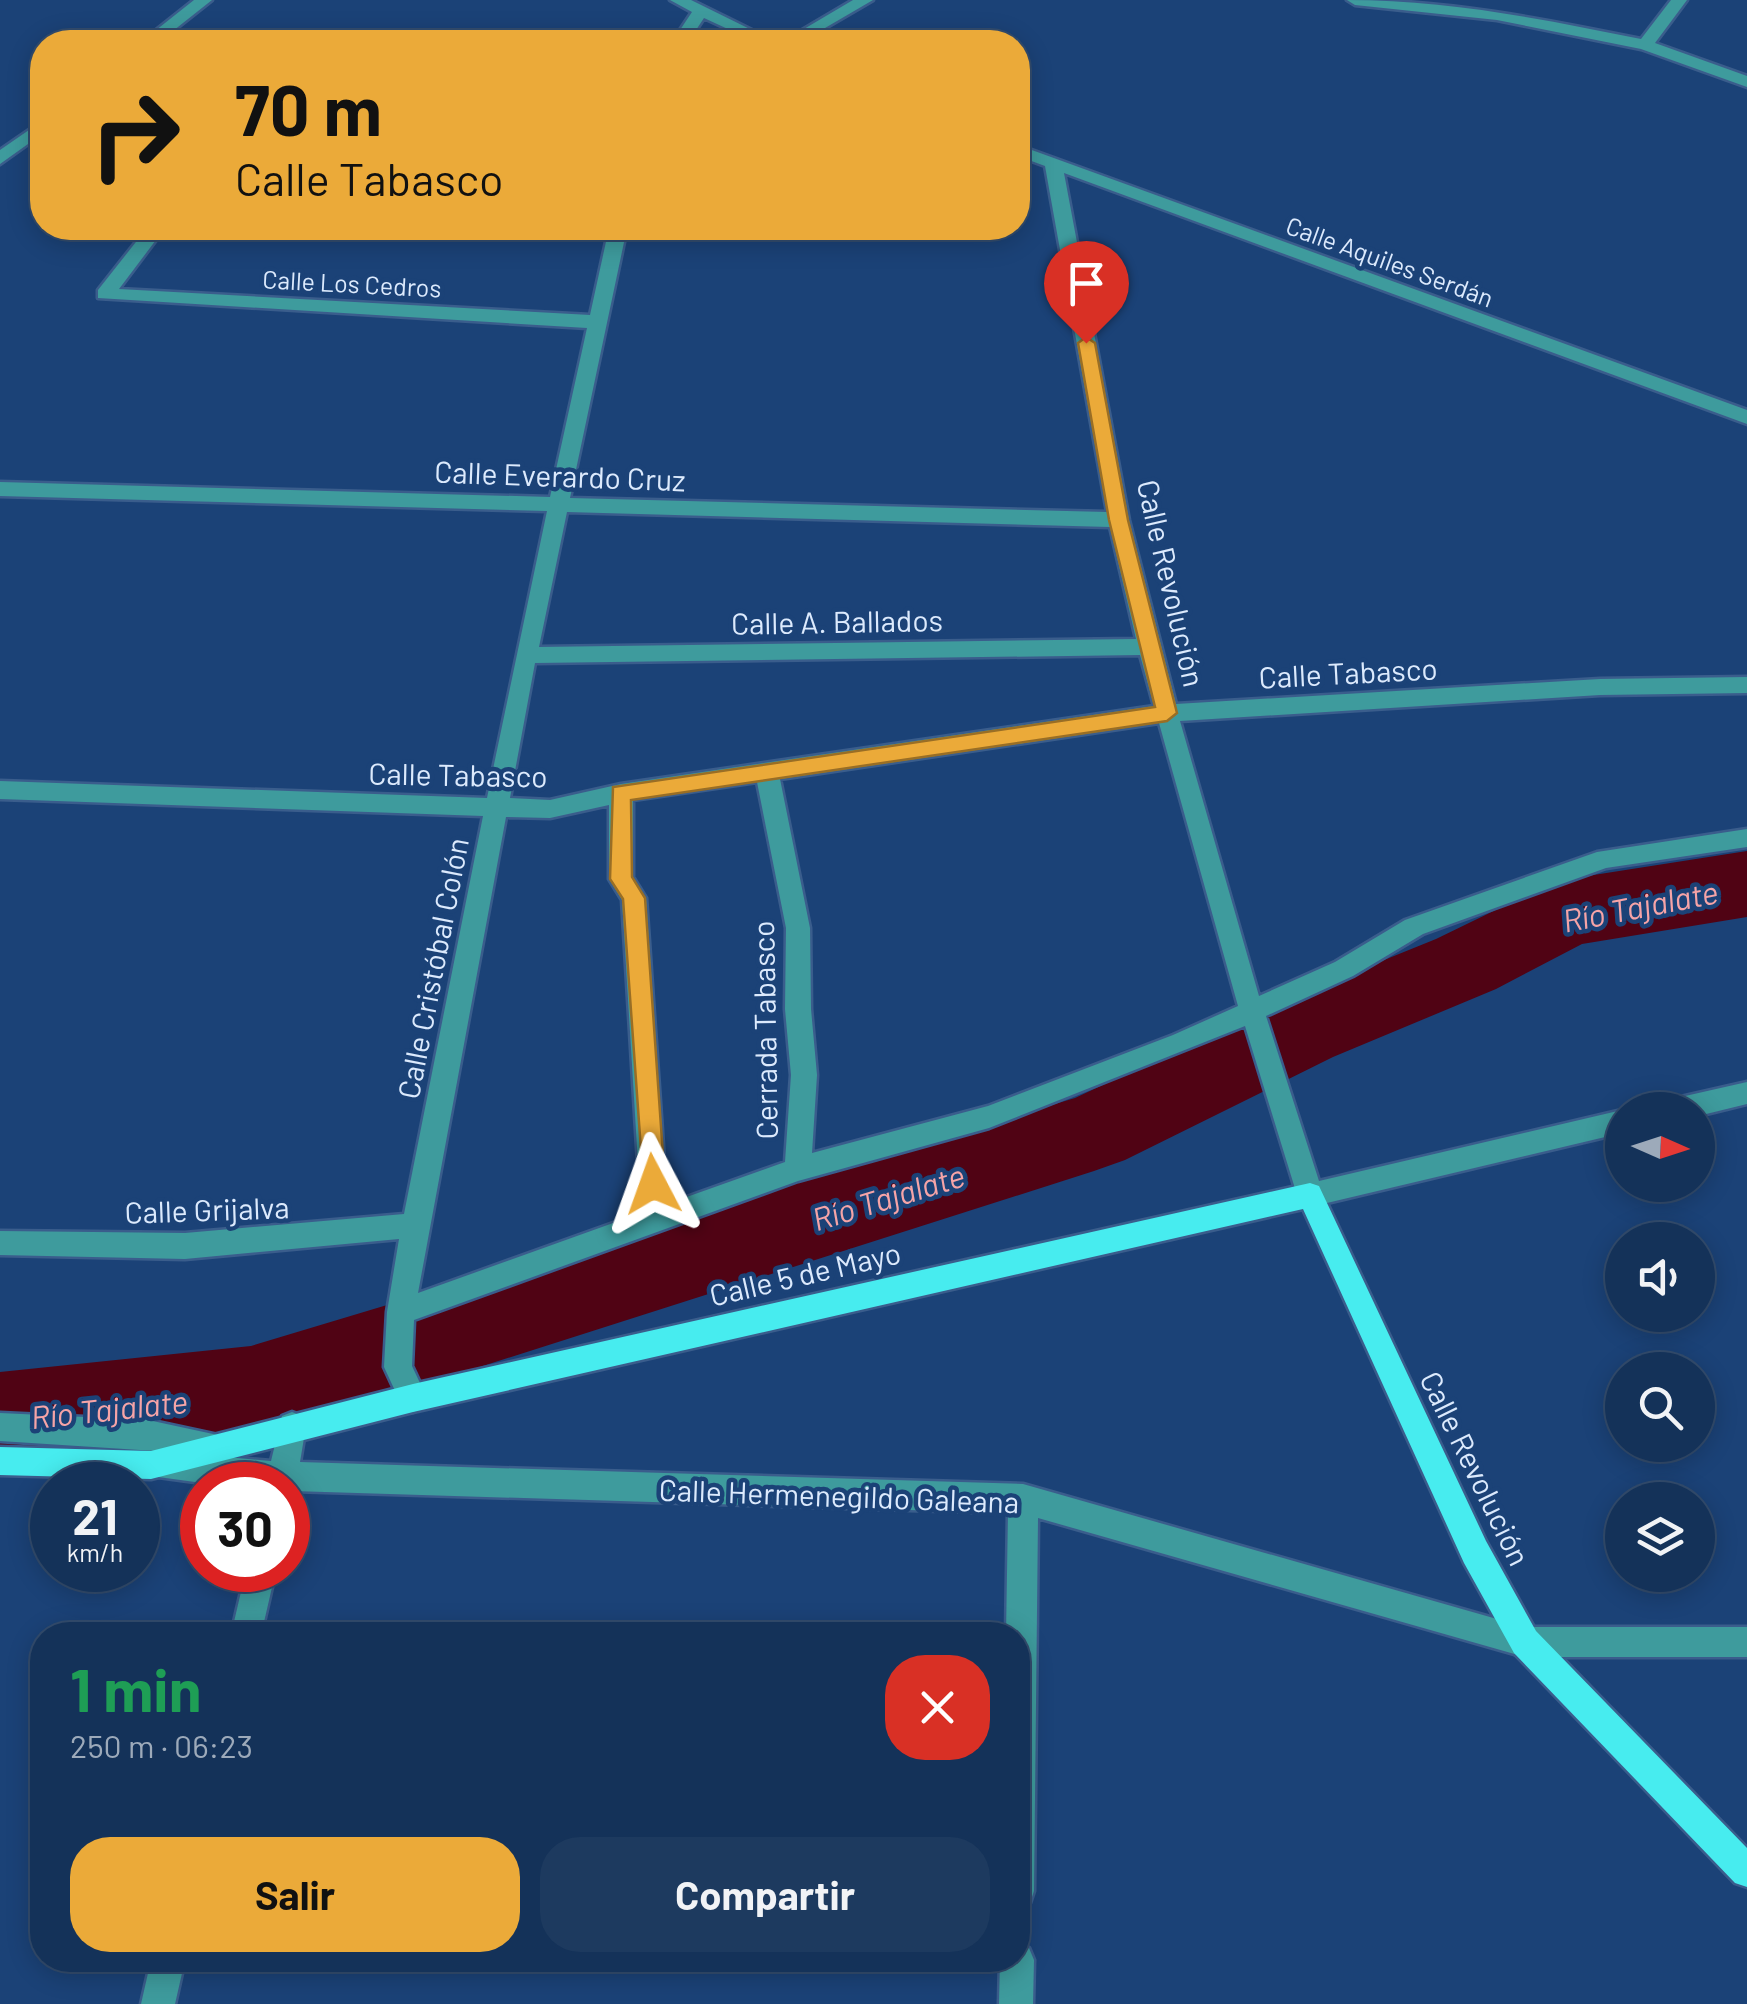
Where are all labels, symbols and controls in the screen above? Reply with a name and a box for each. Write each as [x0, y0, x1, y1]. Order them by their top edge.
text: 70 m [235, 66, 382, 150]
icon: right [70, 70, 200, 200]
text: Calle Tabasco [235, 151, 504, 205]
street label: Calle Aquiles Serdán [1282, 210, 1498, 312]
pin [1044, 241, 1129, 344]
icon: arrive [1059, 256, 1114, 311]
street label: Calle Los Cedros [262, 263, 442, 303]
street label: Calle Everardo Cruz [434, 453, 686, 497]
street label: Calle Revolución [1131, 476, 1213, 690]
street label: Calle A. Ballados [731, 601, 943, 641]
street label: Calle Tabasco [1258, 649, 1438, 695]
street label: Calle Tabasco [368, 754, 548, 794]
street label: Calle Cristóbal Colón [389, 834, 475, 1102]
water label: Río Tajalate [1559, 871, 1721, 939]
street label: Cerrada Tabasco [744, 920, 784, 1140]
north arrow [1605, 1092, 1715, 1202]
map controls [1605, 1092, 1715, 1592]
position arrow [601, 1132, 705, 1236]
water label: Río Tajalate [807, 1155, 969, 1237]
street label: Calle Grijalva [124, 1188, 290, 1230]
button: sound [1605, 1222, 1715, 1332]
street label: Calle 5 de Mayo [706, 1234, 904, 1312]
button: search [1605, 1352, 1715, 1462]
street label: Calle Revolución [1413, 1365, 1539, 1571]
water label: Río Tajalate [29, 1381, 189, 1435]
speed limit sign: 30 [180, 1462, 310, 1592]
street label: Calle Hermenegildo Galeana [658, 1471, 1020, 1519]
button: layers [1605, 1482, 1715, 1592]
text: 21 [72, 1485, 118, 1545]
text: km/h [67, 1537, 123, 1567]
text: 1 min [70, 1652, 201, 1724]
button: close [885, 1655, 990, 1760]
text: 250 m · 06:23 [70, 1726, 253, 1764]
button: Salir [70, 1837, 520, 1952]
button: Compartir [540, 1837, 990, 1952]

